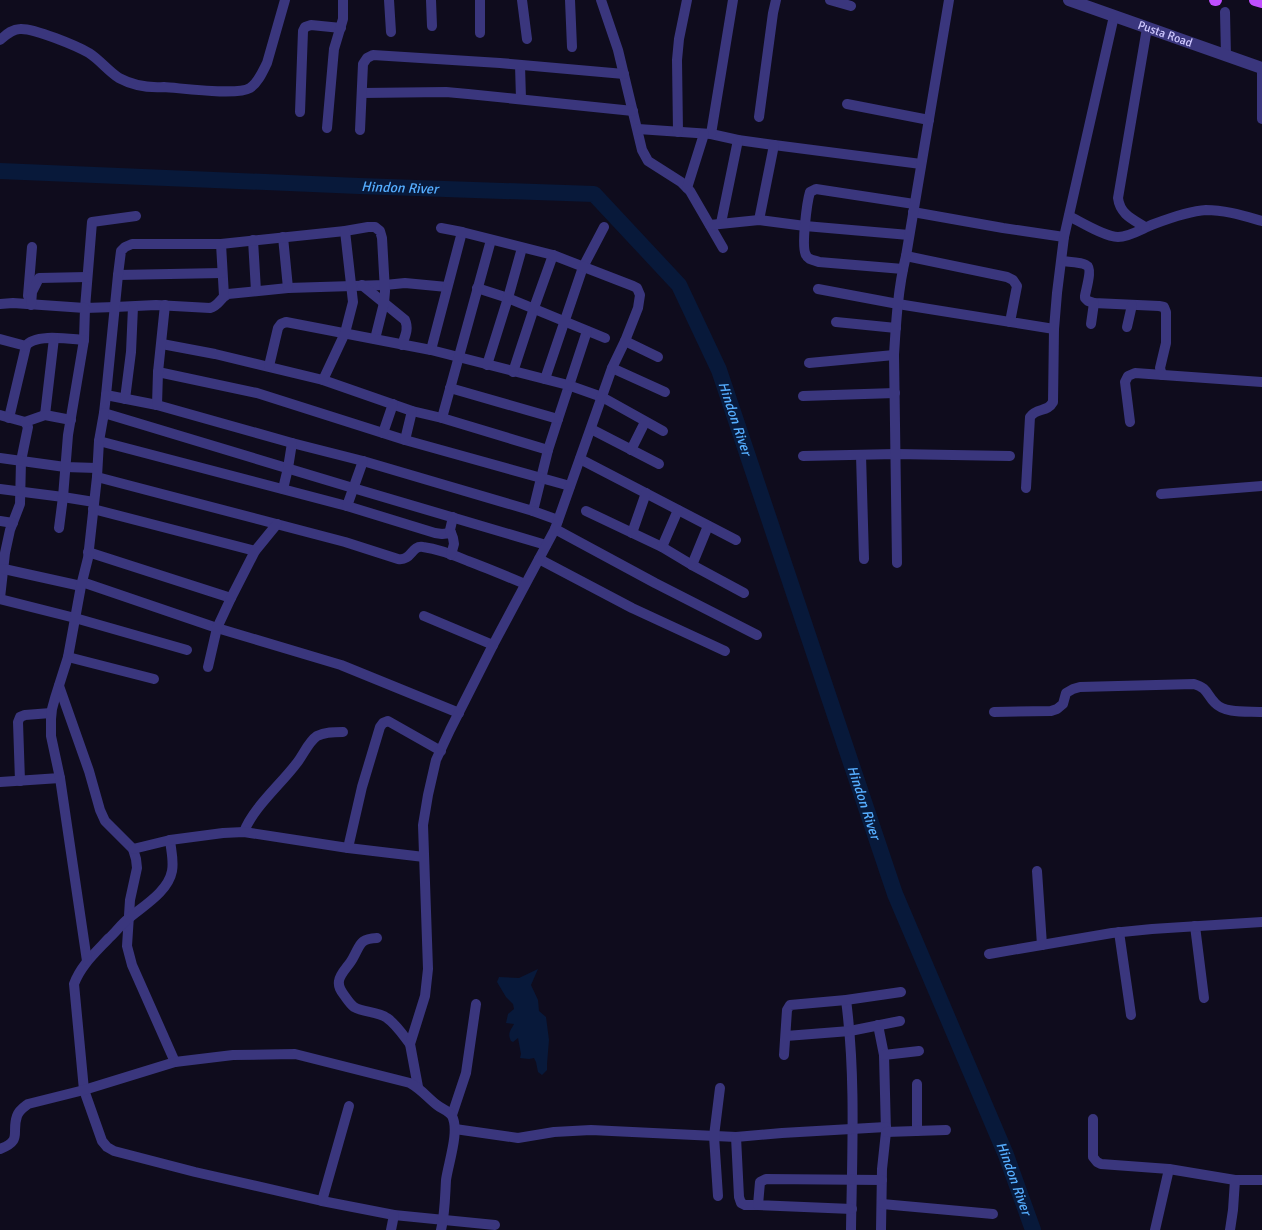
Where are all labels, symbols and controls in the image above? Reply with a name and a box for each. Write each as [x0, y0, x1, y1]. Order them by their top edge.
street label: Pusta Road [1136, 17, 1195, 50]
water label: Hindon River [361, 178, 440, 197]
water label: Hindon River [715, 379, 756, 459]
water label: Hindon River [844, 763, 885, 843]
water label: Hindon River [993, 1139, 1036, 1219]

